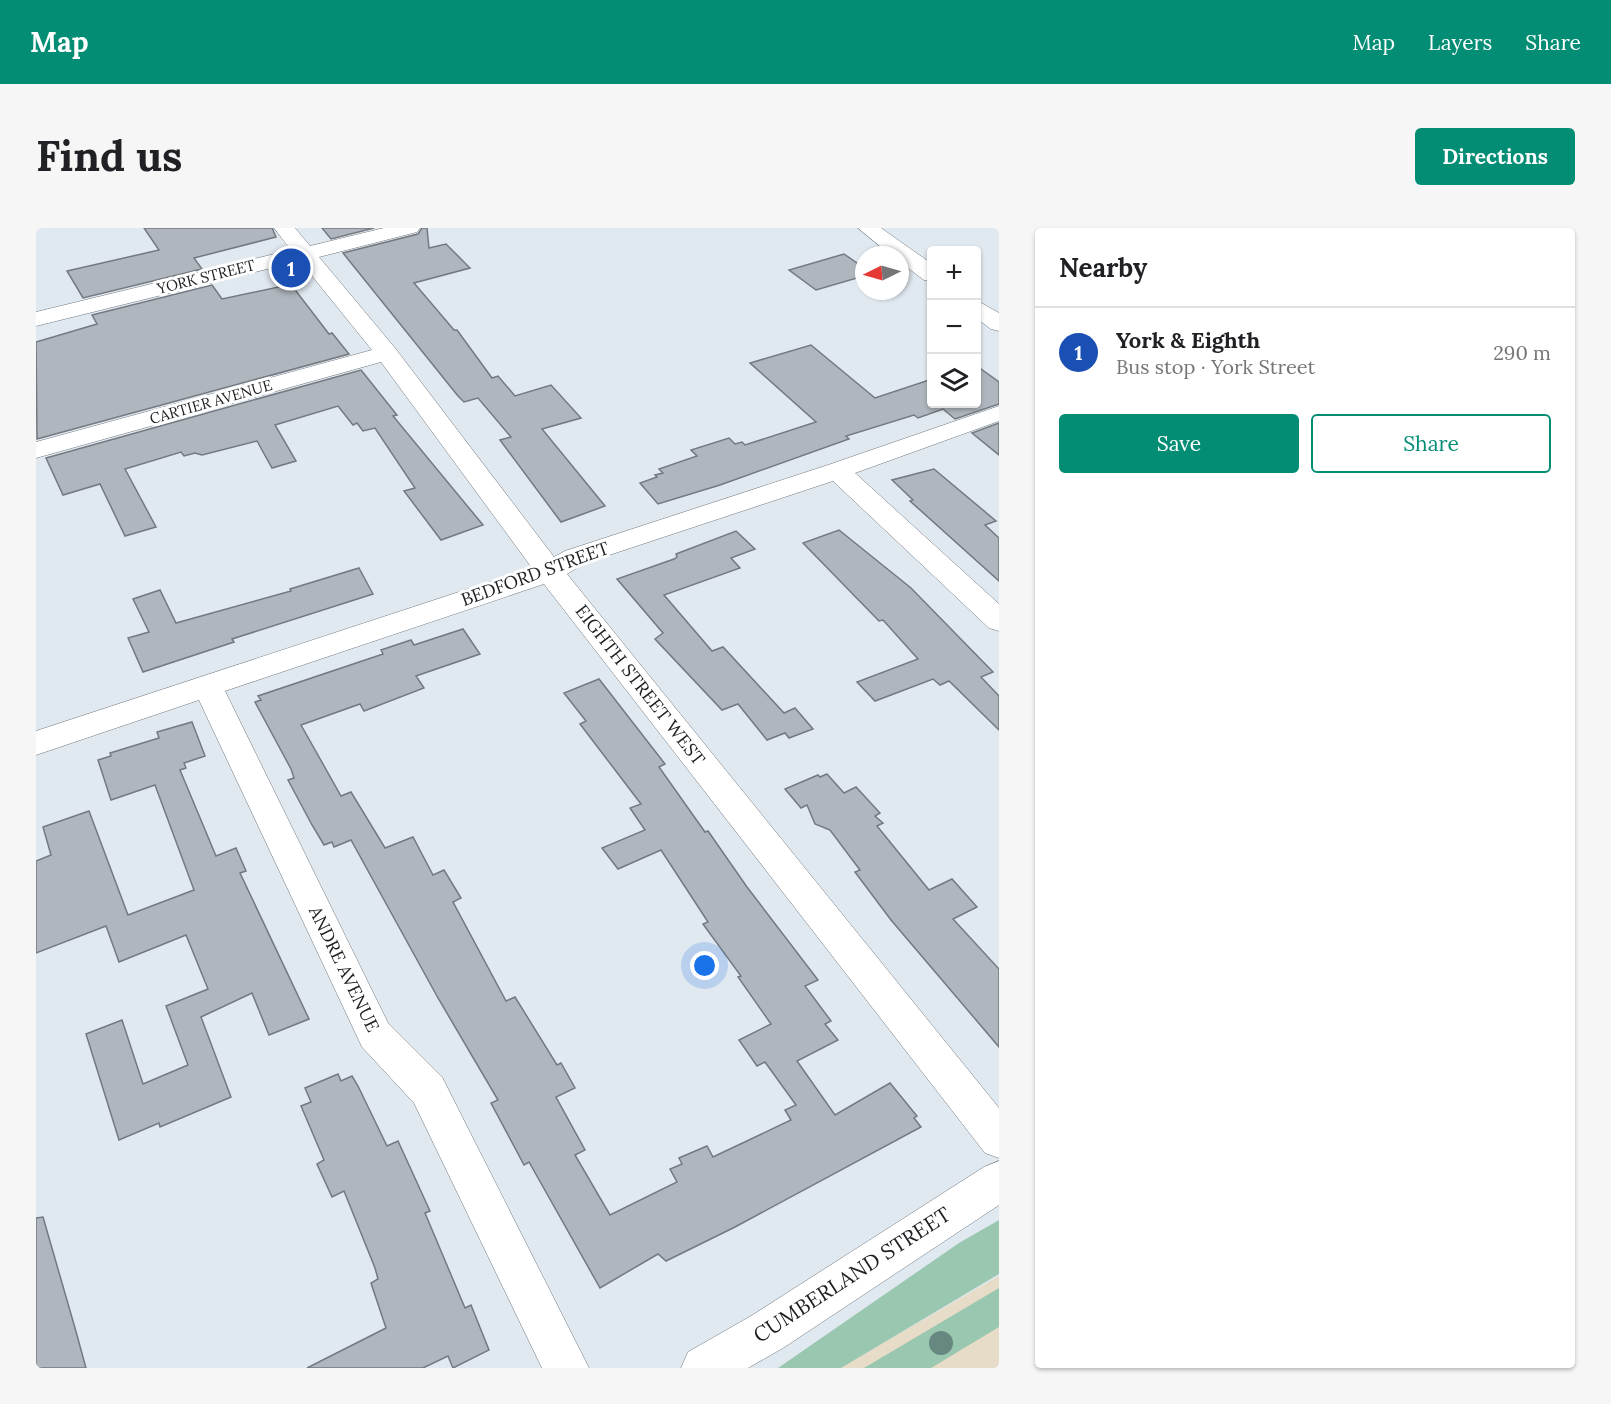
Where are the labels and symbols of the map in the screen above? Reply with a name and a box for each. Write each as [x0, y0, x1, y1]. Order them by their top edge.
pin: 1 [272, 246, 310, 291]
north arrow [855, 246, 909, 300]
street label: YORK STREET [154, 255, 257, 298]
street label: CARTIER AVENUE [147, 375, 274, 428]
street label: BEDFORD STREET [458, 536, 612, 611]
street label: EIGHTH STREET WEST [571, 600, 711, 770]
street label: ANDRE AVENUE [304, 901, 385, 1036]
your location [690, 951, 719, 980]
street label: CUMBERLAND STREET [748, 1201, 955, 1348]

